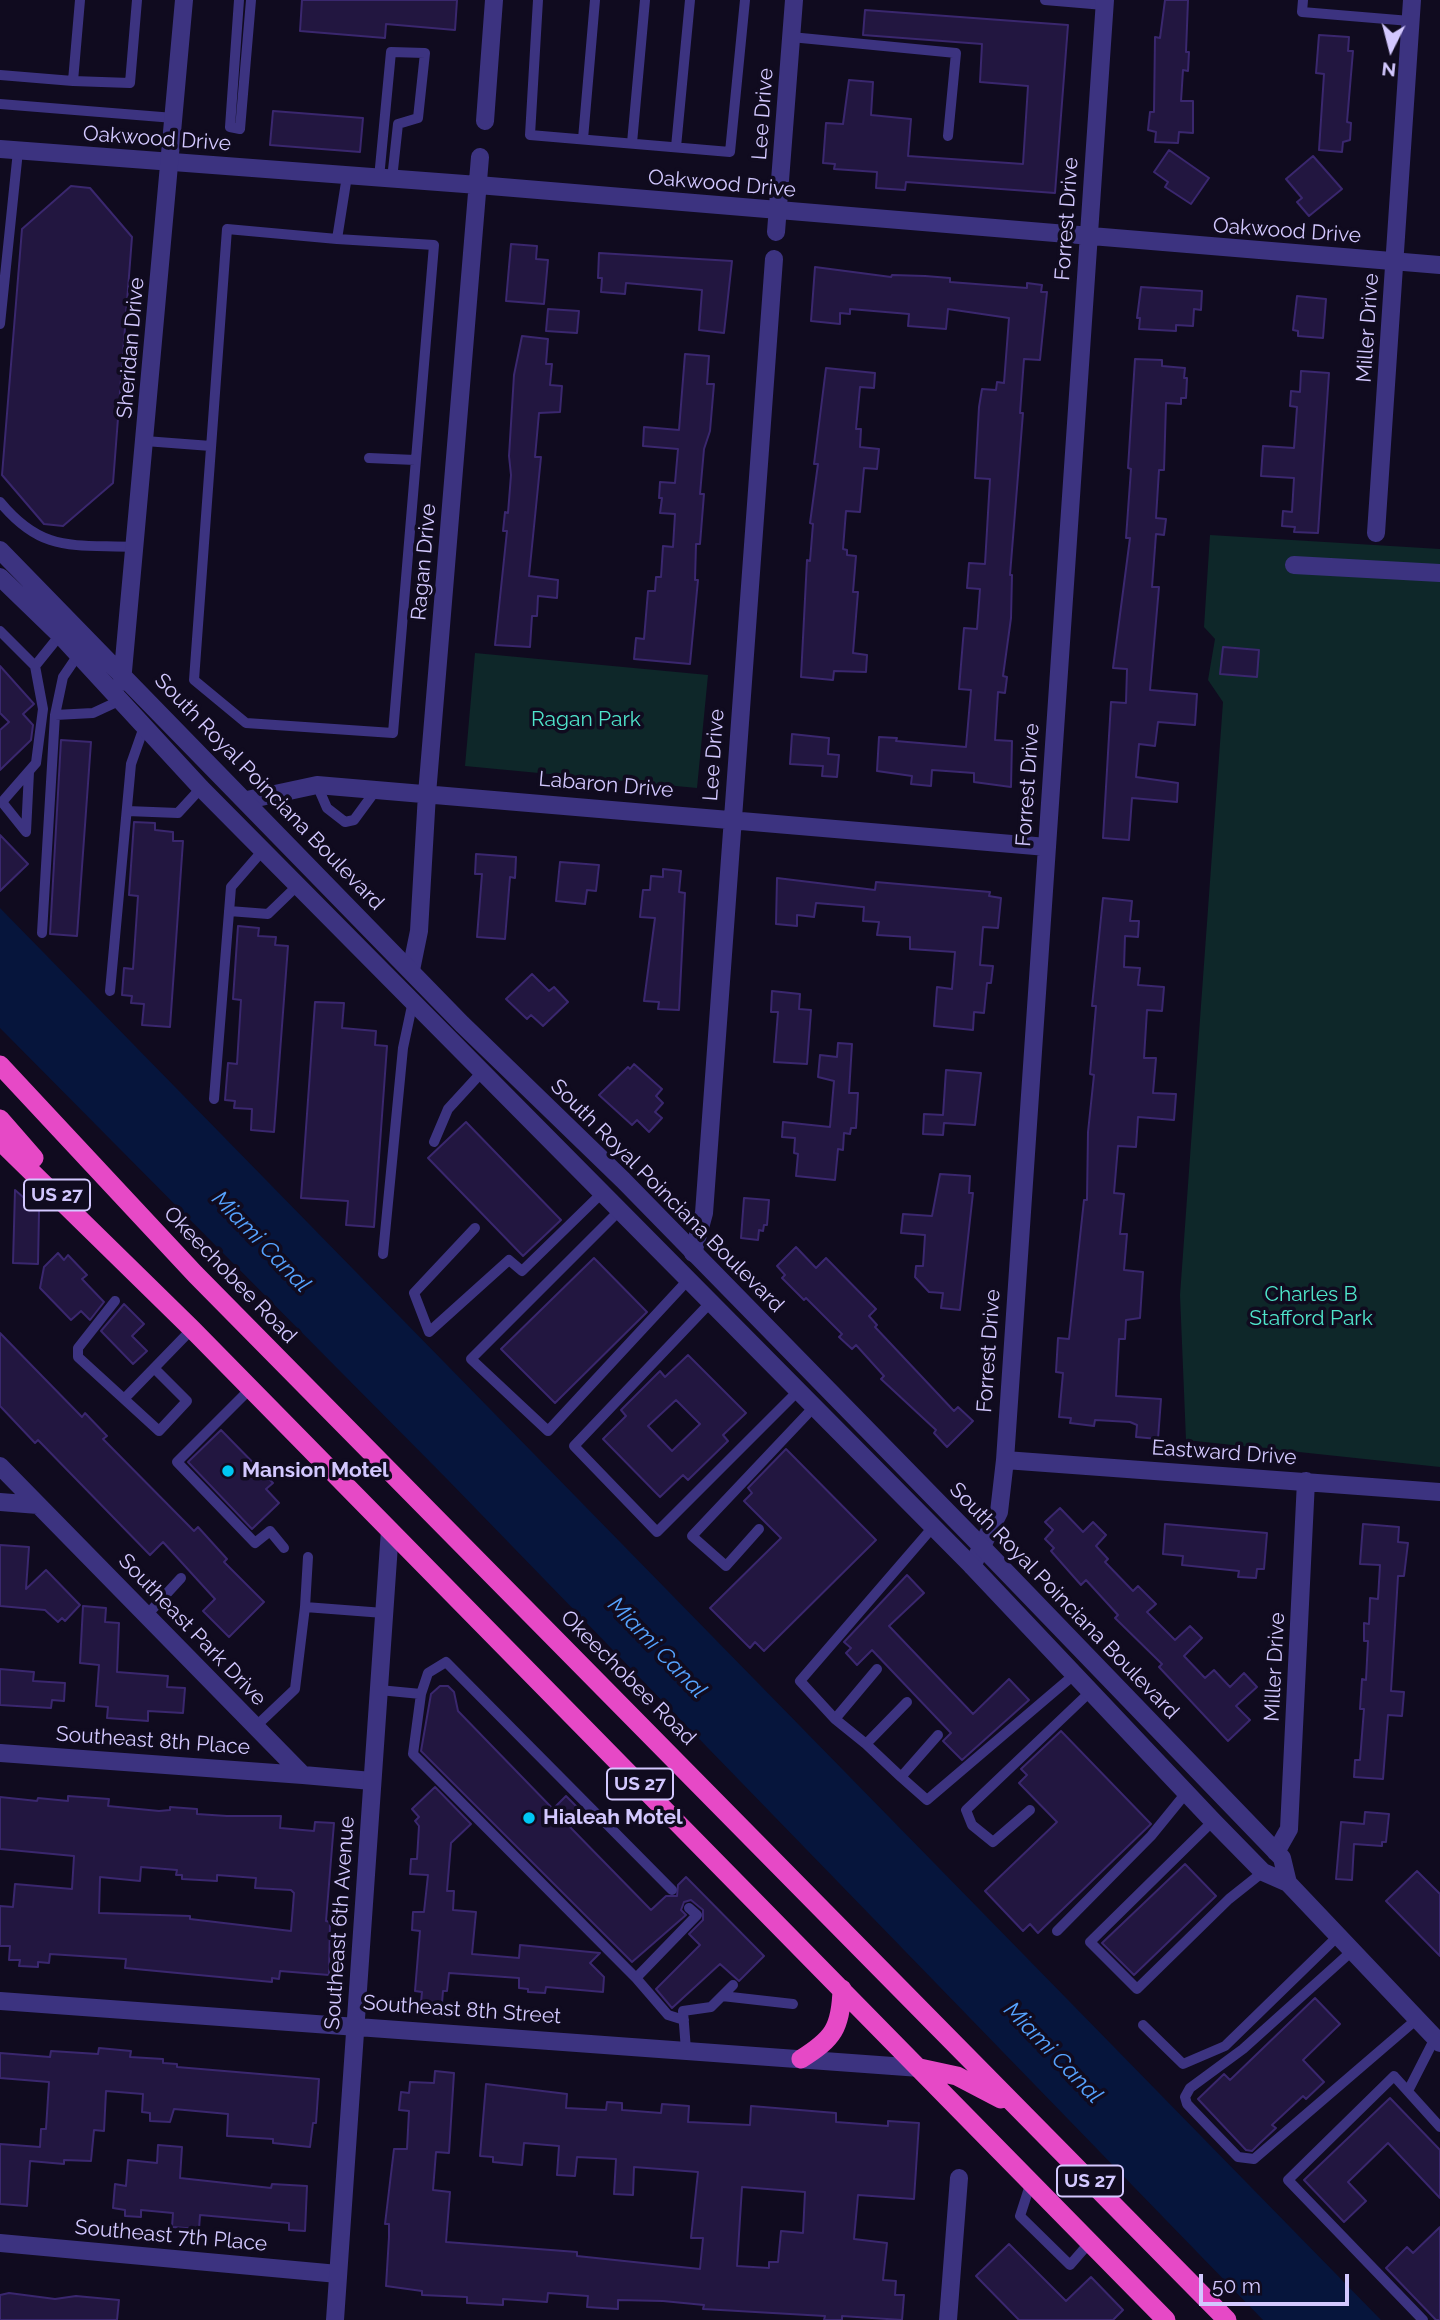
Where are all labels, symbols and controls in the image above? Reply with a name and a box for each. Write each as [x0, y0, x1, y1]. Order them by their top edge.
north arrow [1356, 14, 1426, 84]
text: N [1380, 58, 1397, 82]
street label: Lee Drive [747, 67, 779, 161]
street label: Oakwood Drive [82, 121, 232, 157]
street label: Forrest Drive [1050, 156, 1084, 282]
street label: Oakwood Drive [647, 165, 797, 203]
street label: Oakwood Drive [1212, 213, 1362, 249]
street label: Miller Drive [1352, 272, 1384, 384]
street label: Sheridan Drive [112, 276, 150, 420]
street label: Ragan Drive [406, 503, 442, 621]
street label: South Royal Poinciana Boulevard [149, 668, 389, 916]
park label: Ragan Park [531, 707, 641, 733]
street label: Lee Drive [698, 708, 730, 802]
street label: Forrest Drive [1011, 722, 1045, 848]
street label: Labaron Drive [537, 767, 675, 803]
street label: South Royal Poinciana Boulevard [545, 1074, 789, 1318]
road number: US 27 [24, 1180, 90, 1210]
water label: Miami Canal [206, 1186, 316, 1298]
street label: Okeechobee Road [158, 1201, 302, 1349]
park label: Charles B Stafford Park [1249, 1282, 1373, 1332]
street label: Forrest Drive [972, 1288, 1006, 1414]
street label: Eastward Drive [1151, 1435, 1297, 1471]
place label: Mansion Motel [242, 1458, 389, 1484]
marker: Mansion Motel [220, 1463, 236, 1479]
street label: South Royal Poinciana Boulevard [944, 1477, 1184, 1725]
street label: Southeast Park Drive [113, 1549, 271, 1711]
water label: Miami Canal [602, 1592, 712, 1704]
street label: Okeechobee Road [555, 1605, 701, 1751]
street label: Miller Drive [1260, 1612, 1290, 1722]
street label: Southeast 8th Place [55, 1722, 251, 1760]
road number: US 27 [607, 1768, 673, 1800]
place label: Hialeah Motel [543, 1805, 683, 1831]
marker: Hialeah Motel [521, 1810, 537, 1826]
street label: Southeast 6th Avenue [320, 1815, 360, 2031]
street label: Southeast 8th Street [362, 1991, 562, 2029]
water label: Miami Canal [998, 1997, 1108, 2109]
road number: US 27 [1057, 2166, 1123, 2196]
street label: Southeast 7th Place [74, 2215, 268, 2257]
scale bar [1202, 2260, 1352, 2304]
text: 50 m [1212, 2273, 1261, 2298]

